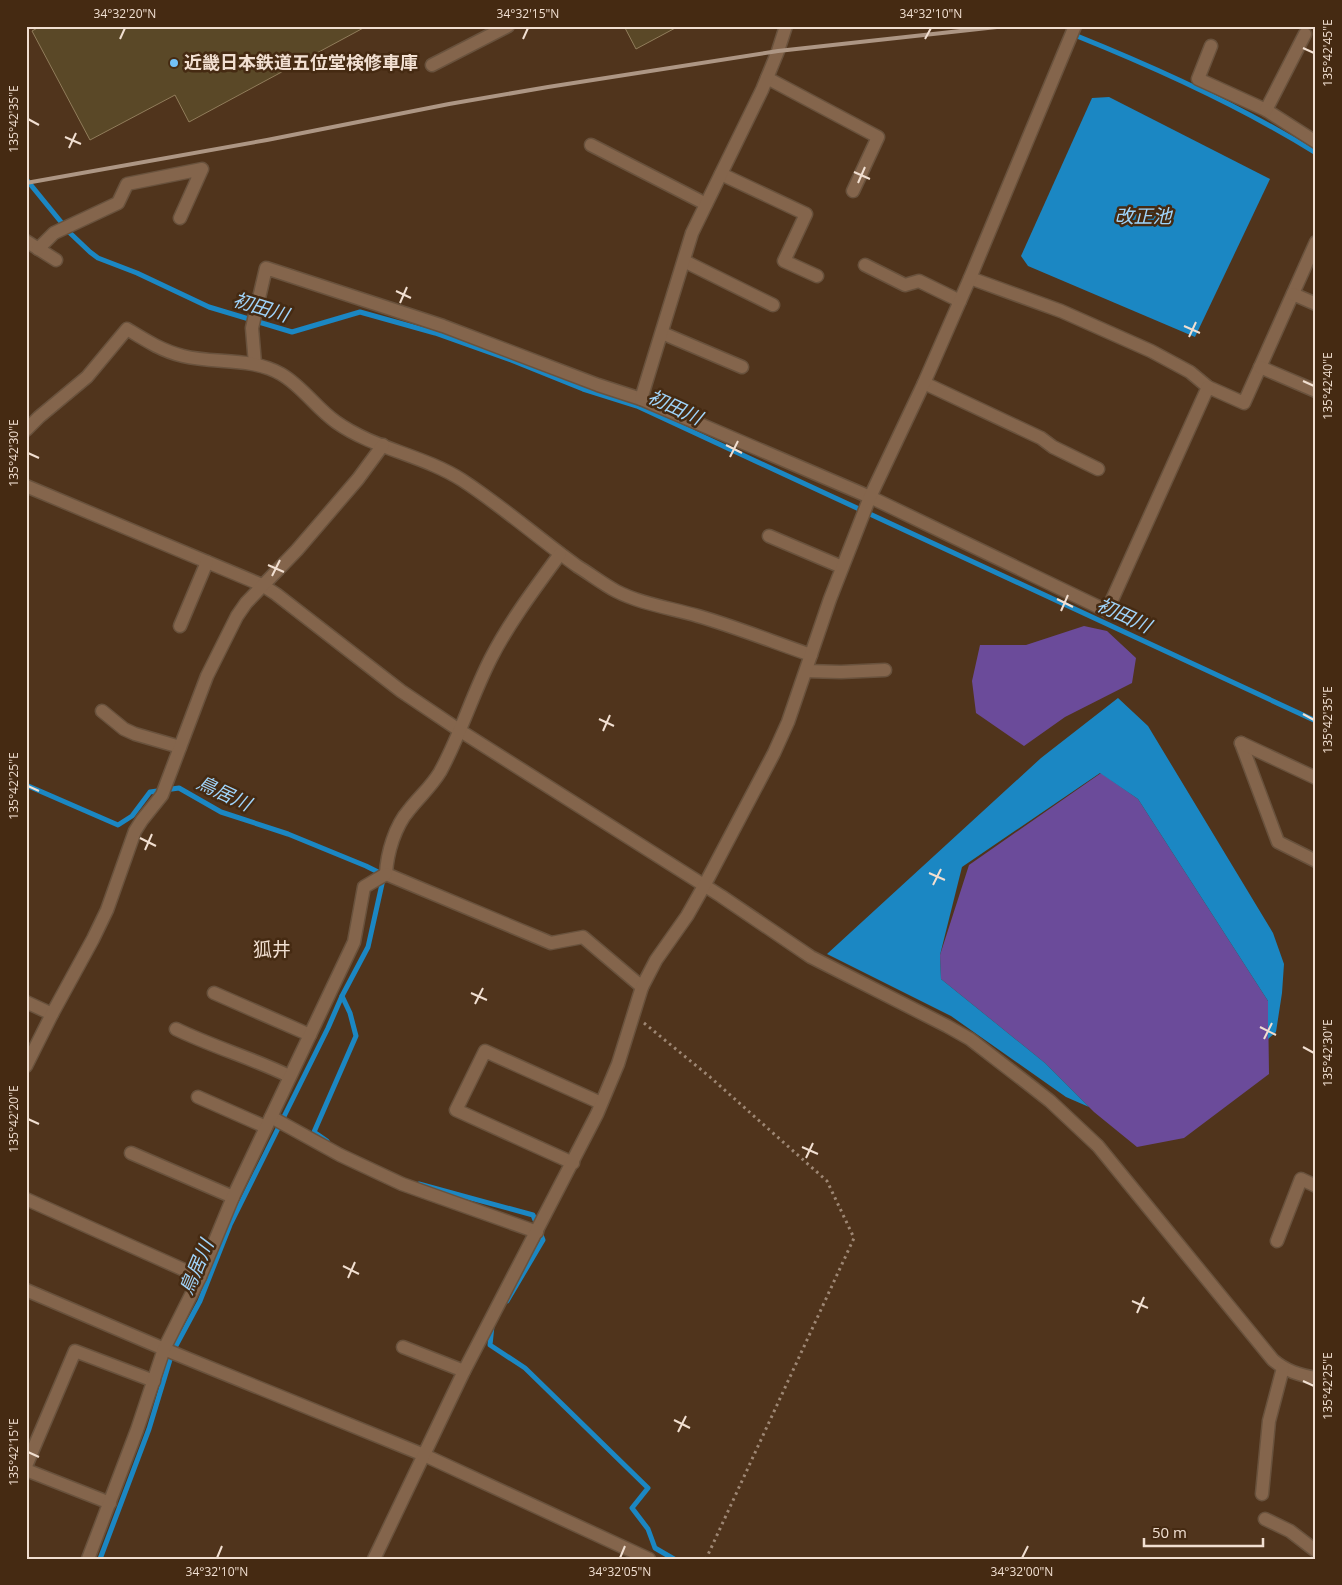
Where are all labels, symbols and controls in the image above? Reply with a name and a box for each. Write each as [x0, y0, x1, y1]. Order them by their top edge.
text: 34°32'20"N [94, 5, 156, 22]
text: 34°32'15"N [497, 5, 559, 22]
text: 34°32'10"N [900, 5, 962, 22]
text: 135°42'45"E [1319, 19, 1336, 87]
place label: 近畿日本鉄道五位堂検修車庫 [184, 50, 418, 74]
marker: 近畿日本鉄道五位堂検修車庫 [168, 57, 180, 69]
text: 135°42'35"E [5, 85, 22, 153]
water label: 改正池 [1114, 203, 1173, 229]
water label: 初田川 [230, 286, 294, 328]
text: 135°42'40"E [1319, 352, 1336, 420]
water label: 初田川 [644, 383, 708, 432]
text: 135°42'30"E [5, 419, 22, 487]
water label: 初田川 [1093, 591, 1157, 640]
text: 135°42'35"E [1319, 686, 1336, 754]
text: 135°42'25"E [5, 752, 22, 820]
water label: 鳥居川 [193, 769, 257, 818]
district label: 狐井 [253, 936, 291, 962]
text: 135°42'30"E [1319, 1019, 1336, 1087]
text: 135°42'20"E [5, 1085, 22, 1153]
water label: 鳥居川 [173, 1234, 220, 1298]
text: 135°42'25"E [1319, 1352, 1336, 1420]
text: 135°42'15"E [5, 1418, 22, 1486]
scale bar [1144, 1515, 1263, 1547]
text: 50 m [1152, 1522, 1187, 1542]
text: 34°32'10"N [186, 1563, 248, 1580]
text: 34°32'05"N [589, 1563, 651, 1580]
text: 34°32'00"N [991, 1563, 1053, 1580]

